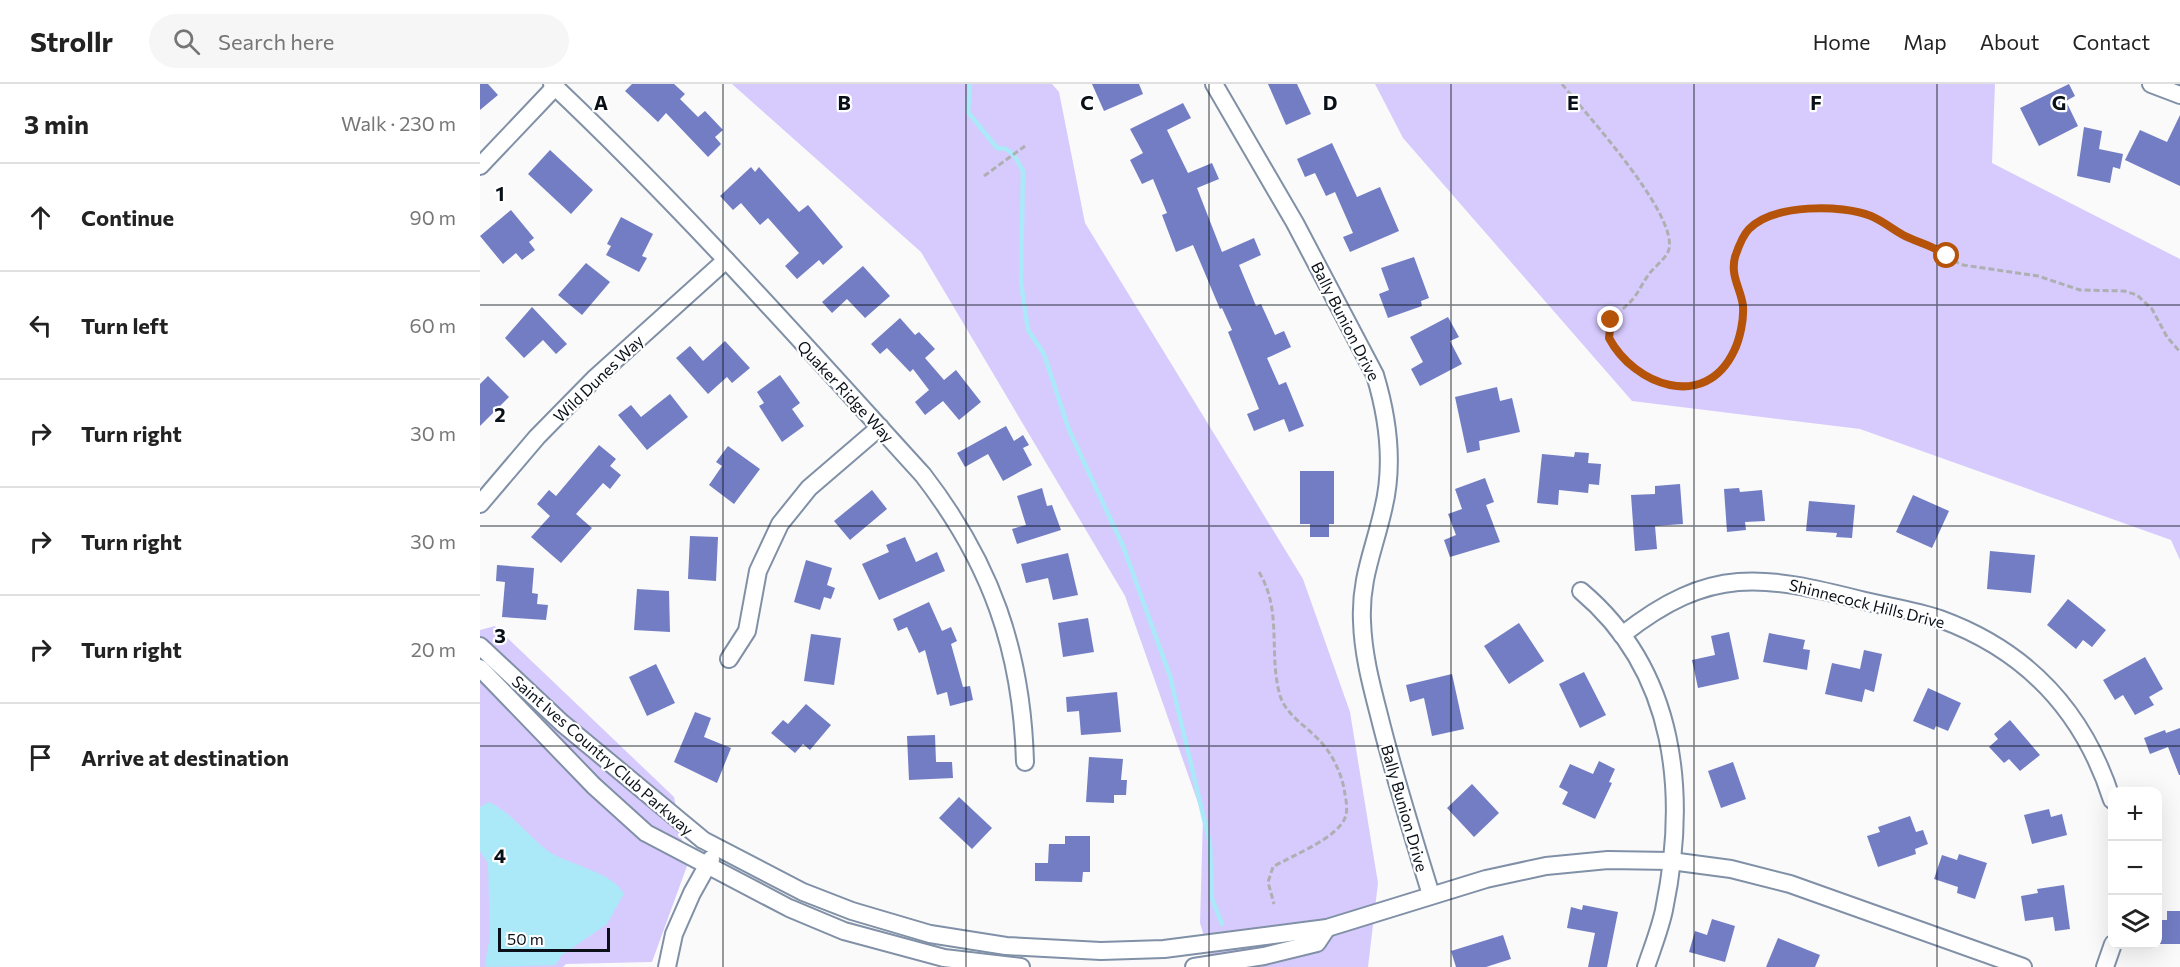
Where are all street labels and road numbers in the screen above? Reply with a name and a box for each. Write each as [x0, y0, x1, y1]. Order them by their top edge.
street label: Bally Bunion Drive [1308, 258, 1384, 384]
street label: Wild Dunes Way [549, 330, 647, 426]
street label: Quaker Ridge Way [794, 336, 898, 446]
street label: Shinnecock Hills Drive [1787, 574, 1947, 632]
street label: Saint Ives Country Club Parkway [509, 671, 697, 839]
street label: Bally Bunion Drive [1378, 742, 1432, 874]

